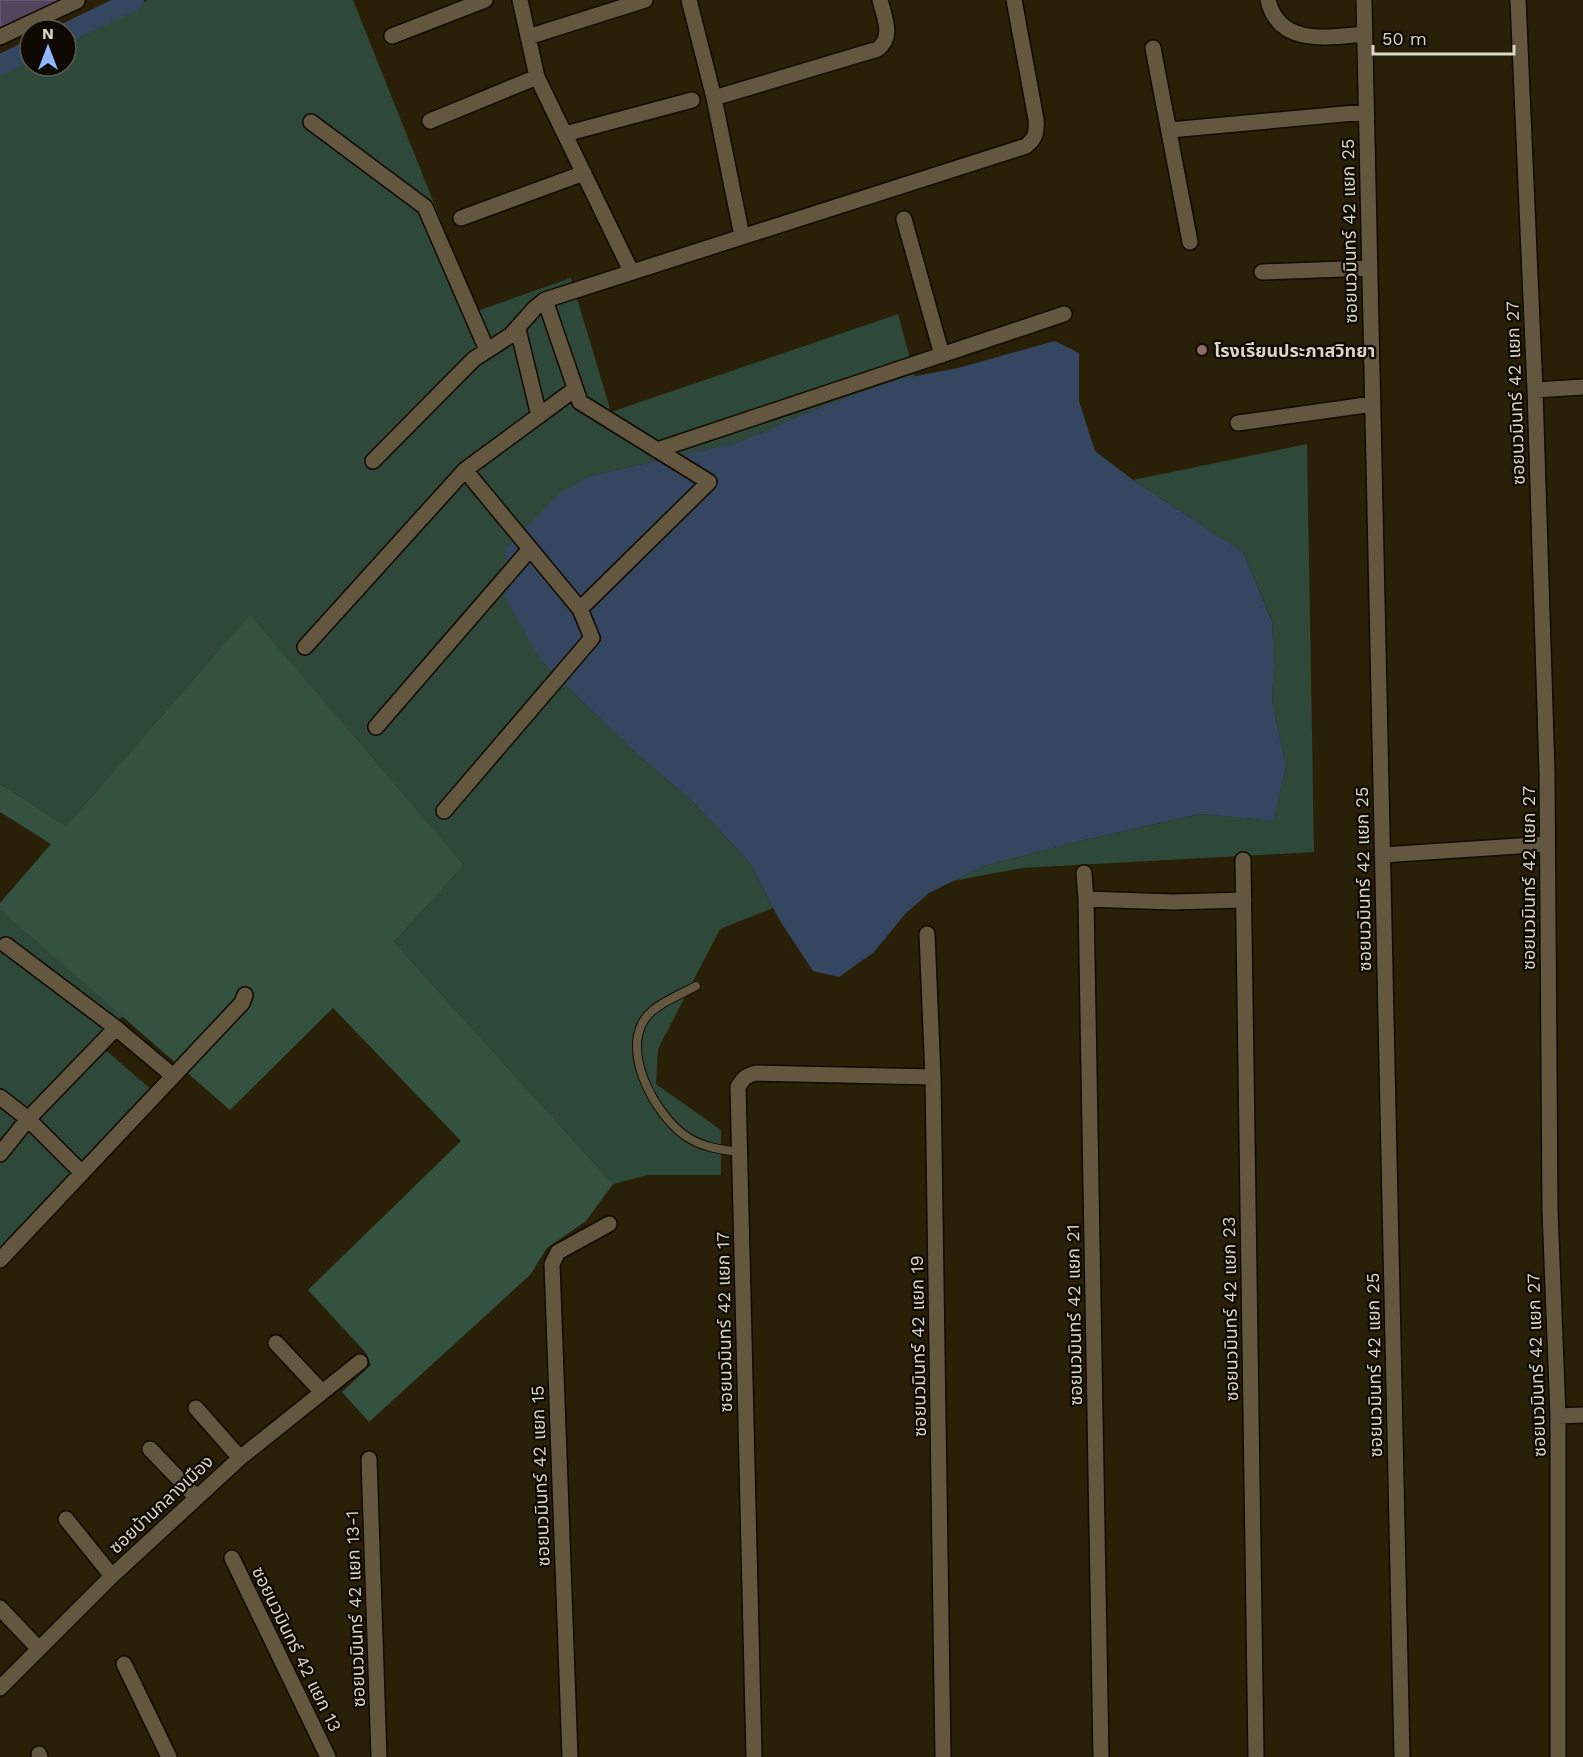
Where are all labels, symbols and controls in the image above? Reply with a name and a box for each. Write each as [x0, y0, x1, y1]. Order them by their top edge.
north arrow [18, 18, 78, 78]
scale bar [1373, 18, 1514, 56]
text: N [42, 24, 54, 43]
text: 50 m [1382, 28, 1427, 49]
street label: ซอยนวมินทร์ 42 แยก 25 [1337, 138, 1361, 324]
street label: ซอยนวมินทร์ 42 แยก 27 [1501, 301, 1529, 485]
place label: โรงเรียนประภาสวิทยา [1214, 340, 1375, 361]
marker: โรงเรียนประภาสวิทยา [1195, 343, 1209, 357]
street label: ซอยนวมินทร์ 42 แยก 25 [1351, 786, 1375, 972]
street label: ซอยนวมินทร์ 42 แยก 27 [1518, 786, 1539, 970]
street label: ซอยนวมินทร์ 42 แยก 23 [1218, 1216, 1242, 1402]
street label: ซอยนวมินทร์ 42 แยก 21 [1062, 1224, 1086, 1406]
street label: ซอยนวมินทร์ 42 แยก 17 [712, 1232, 736, 1412]
street label: ซอยนวมินทร์ 42 แยก 19 [906, 1255, 930, 1437]
street label: ซอยนวมินทร์ 42 แยก 25 [1362, 1272, 1386, 1458]
street label: ซอยนวมินทร์ 42 แยก 27 [1522, 1273, 1550, 1457]
street label: ซอยนวมินทร์ 42 แยก 15 [526, 1385, 554, 1567]
street label: ซอยบ้านกลางเมือง [105, 1450, 217, 1558]
street label: ซอยนวมินทร์ 42 แยก 13-1 [341, 1510, 369, 1708]
street label: ซอยนวมินทร์ 42 แยก 13 [248, 1563, 346, 1735]

